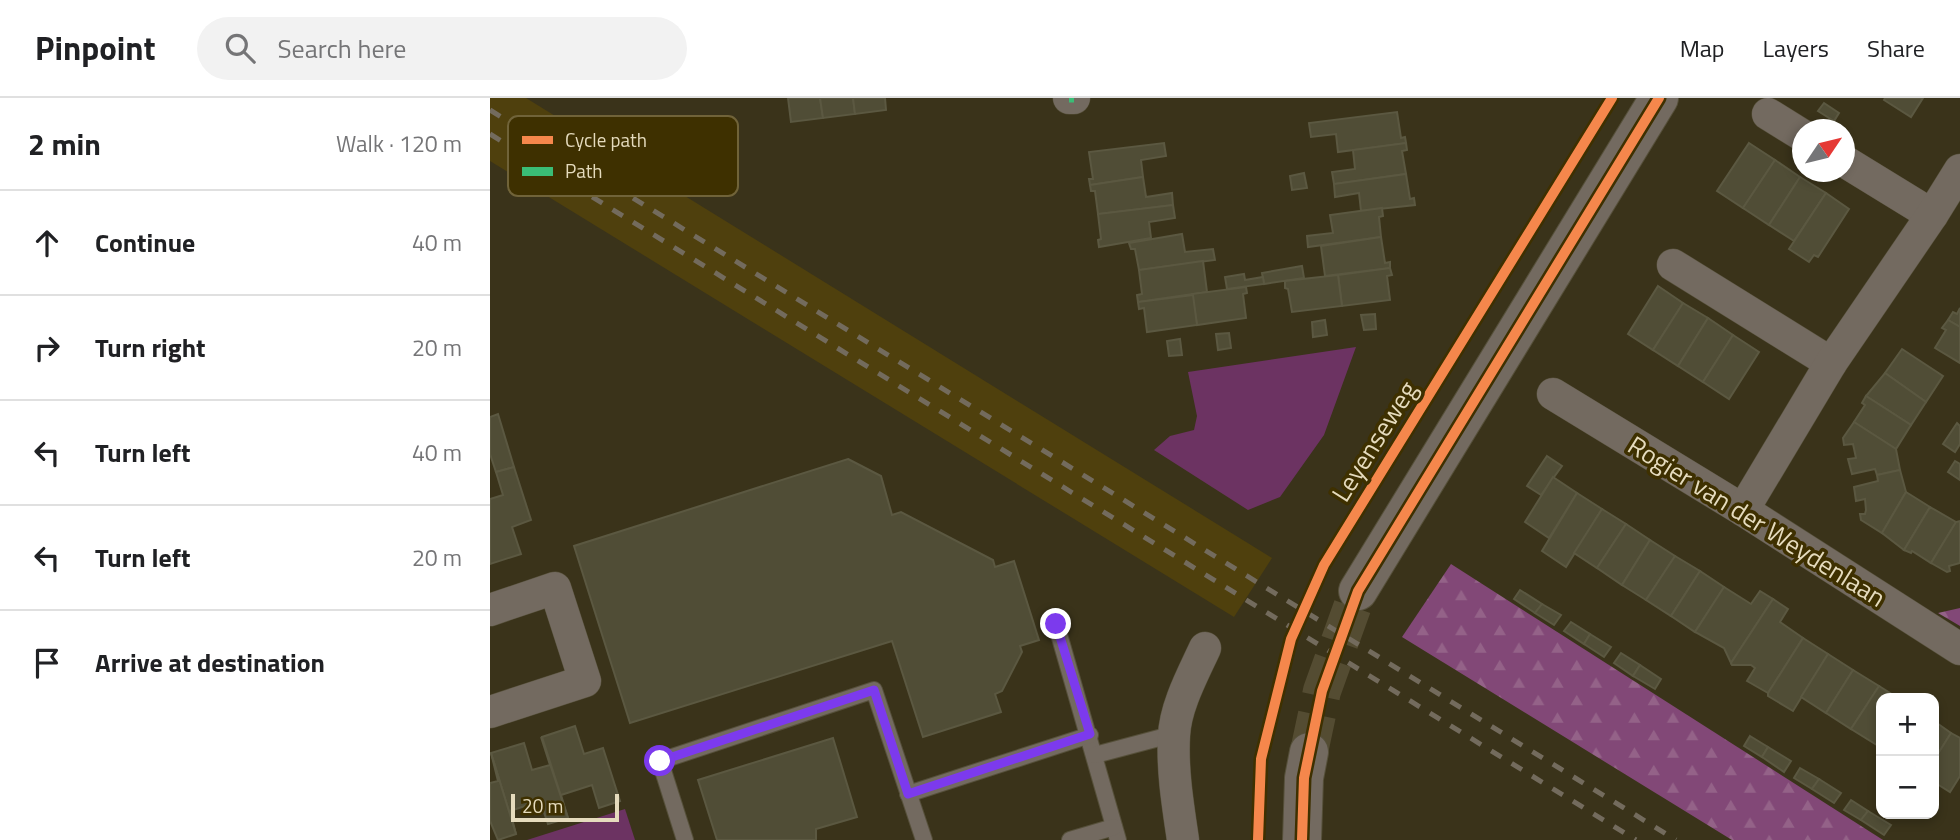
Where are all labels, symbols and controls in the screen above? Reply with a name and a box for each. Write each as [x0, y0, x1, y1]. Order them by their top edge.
search box [197, 17, 687, 80]
text: Pinpoint [35, 23, 155, 73]
icon: search [221, 29, 259, 67]
text: Search here [277, 29, 406, 68]
text: Map [1680, 30, 1725, 66]
text: Layers [1763, 30, 1829, 66]
text: Share [1867, 30, 1925, 66]
legend [508, 116, 738, 196]
north arrow [1792, 119, 1855, 182]
text: 2 min [28, 121, 101, 167]
text: Cycle path [565, 125, 647, 154]
text: Walk · 120 m [336, 126, 462, 161]
text: Path [565, 156, 603, 185]
text: Continue [95, 223, 195, 262]
icon: ahead [28, 224, 66, 262]
text: 40 m [412, 225, 462, 260]
text: Turn right [95, 328, 206, 367]
icon: right [28, 329, 66, 367]
text: 20 m [412, 330, 462, 365]
street label: Leyenseweg [1321, 373, 1427, 509]
street label: Rogier van der Weydenlaan [1620, 426, 1894, 616]
text: Turn left [95, 433, 190, 472]
icon: left [28, 434, 66, 472]
text: 40 m [412, 435, 462, 470]
text: Turn left [95, 538, 190, 577]
icon: left [28, 539, 66, 577]
text: 20 m [412, 540, 462, 575]
route end [1040, 608, 1071, 639]
text: Arrive at destination [95, 643, 325, 682]
icon: arrive [28, 644, 66, 682]
map controls [1876, 693, 1939, 819]
button: + [1876, 693, 1939, 756]
route start [644, 745, 675, 776]
button: − [1876, 756, 1939, 819]
scale bar [511, 791, 620, 823]
text: 20 m [522, 791, 563, 820]

